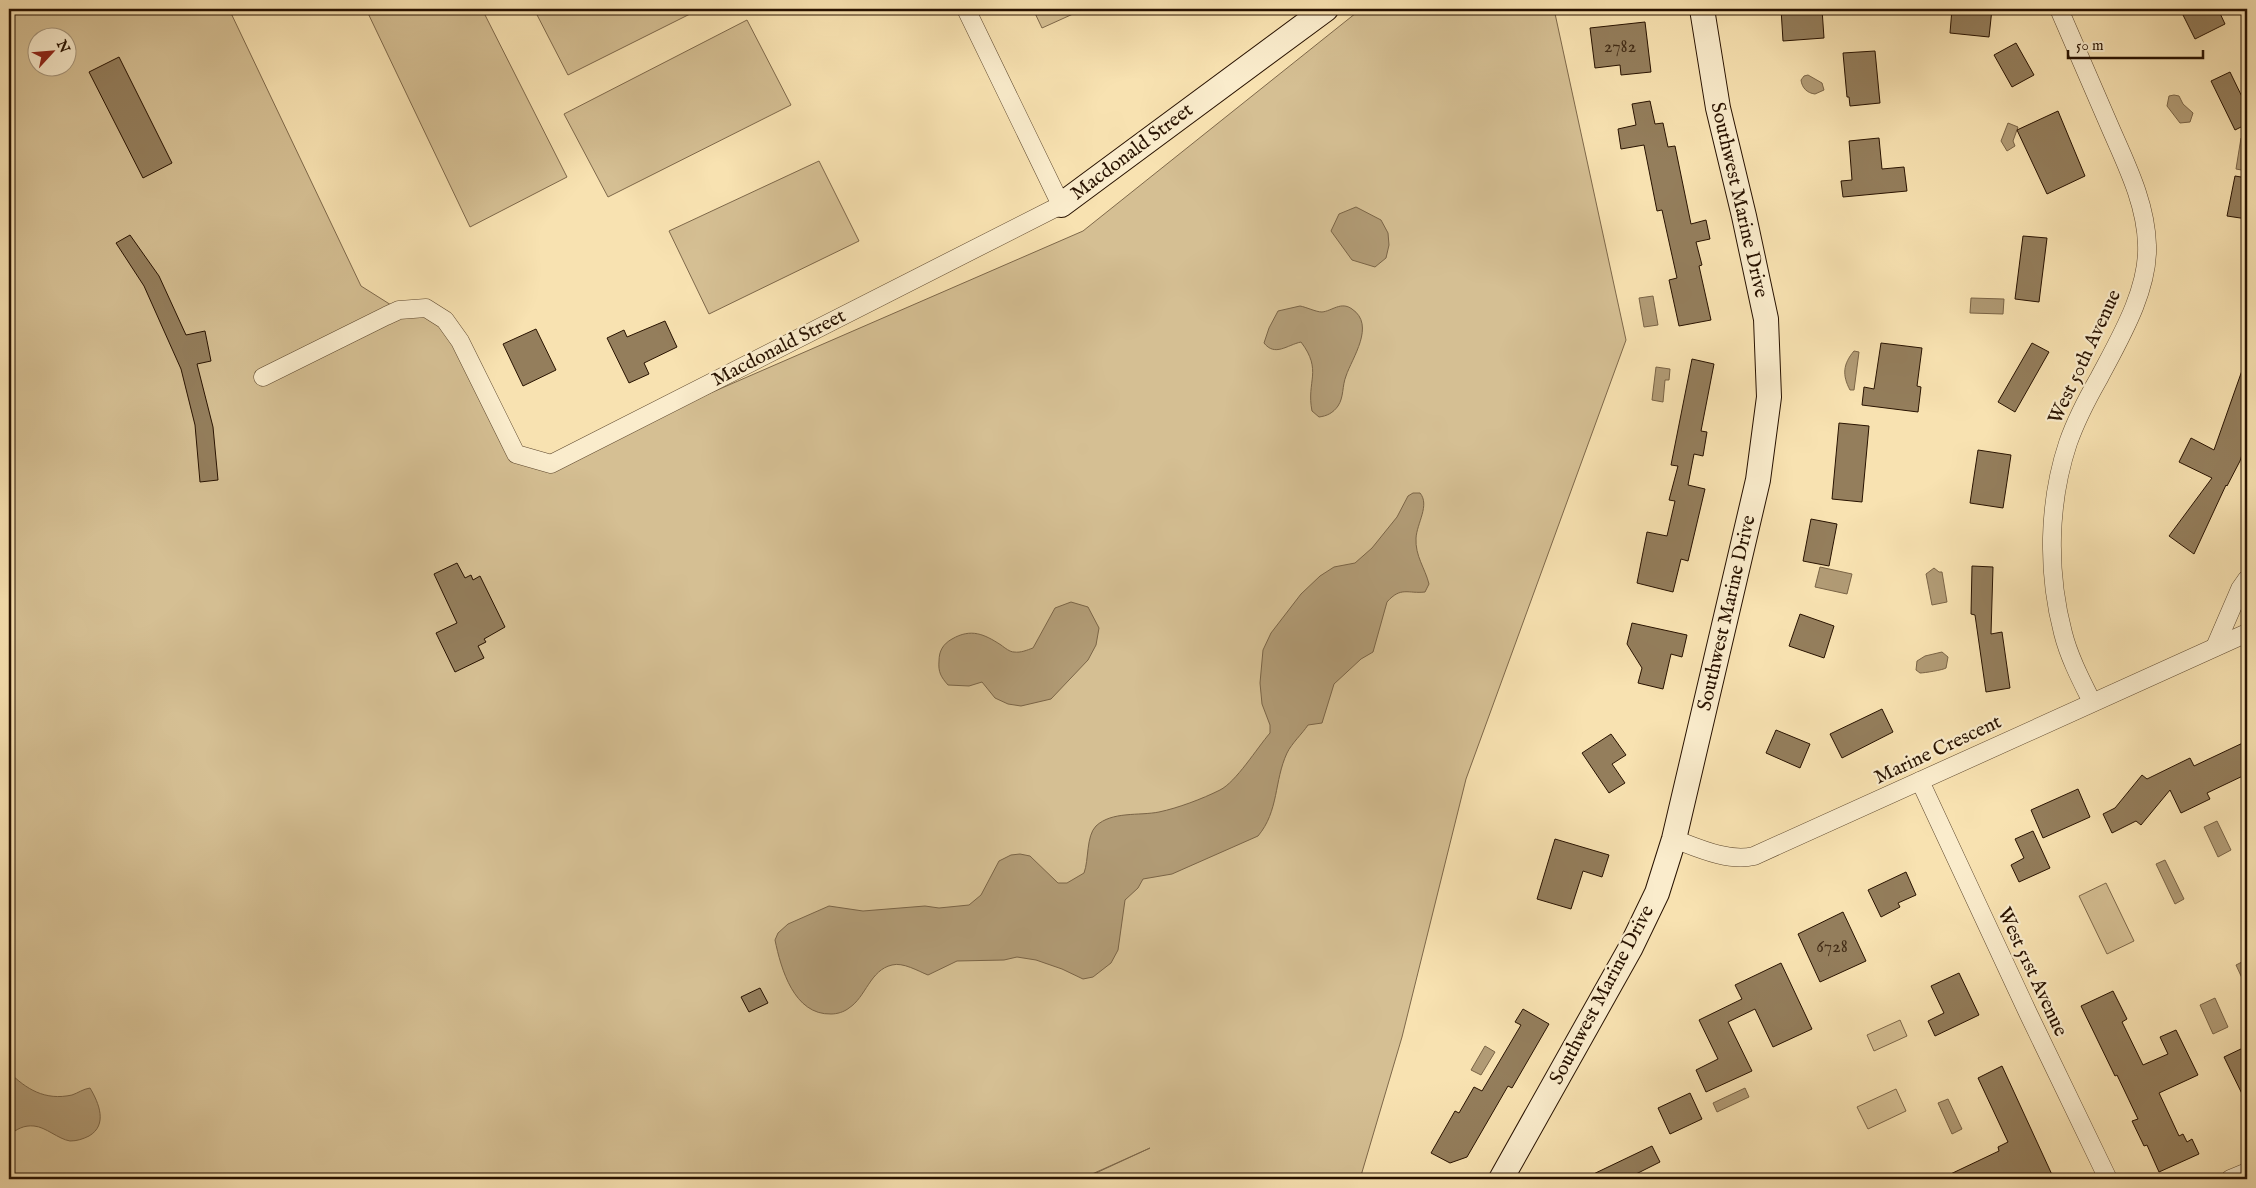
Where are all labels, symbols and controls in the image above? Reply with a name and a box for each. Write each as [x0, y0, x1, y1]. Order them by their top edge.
north arrow [28, 28, 78, 78]
scale bar [2068, 28, 2204, 60]
text: N [52, 36, 74, 56]
house number: 2782 [1604, 36, 1636, 59]
text: 50 m [2076, 36, 2104, 55]
street label: Macdonald Street [1066, 98, 1198, 206]
street label: Southwest Marine Drive [1704, 100, 1774, 300]
street label: West 50th Avenue [2043, 286, 2127, 428]
street label: Macdonald Street [708, 303, 850, 392]
street label: Southwest Marine Drive [1692, 513, 1762, 713]
street label: Marine Crescent [1870, 710, 2006, 790]
street label: Southwest Marine Drive [1544, 901, 1660, 1089]
street label: West 51st Avenue [1991, 903, 2073, 1041]
house number: 6728 [1816, 936, 1848, 959]

